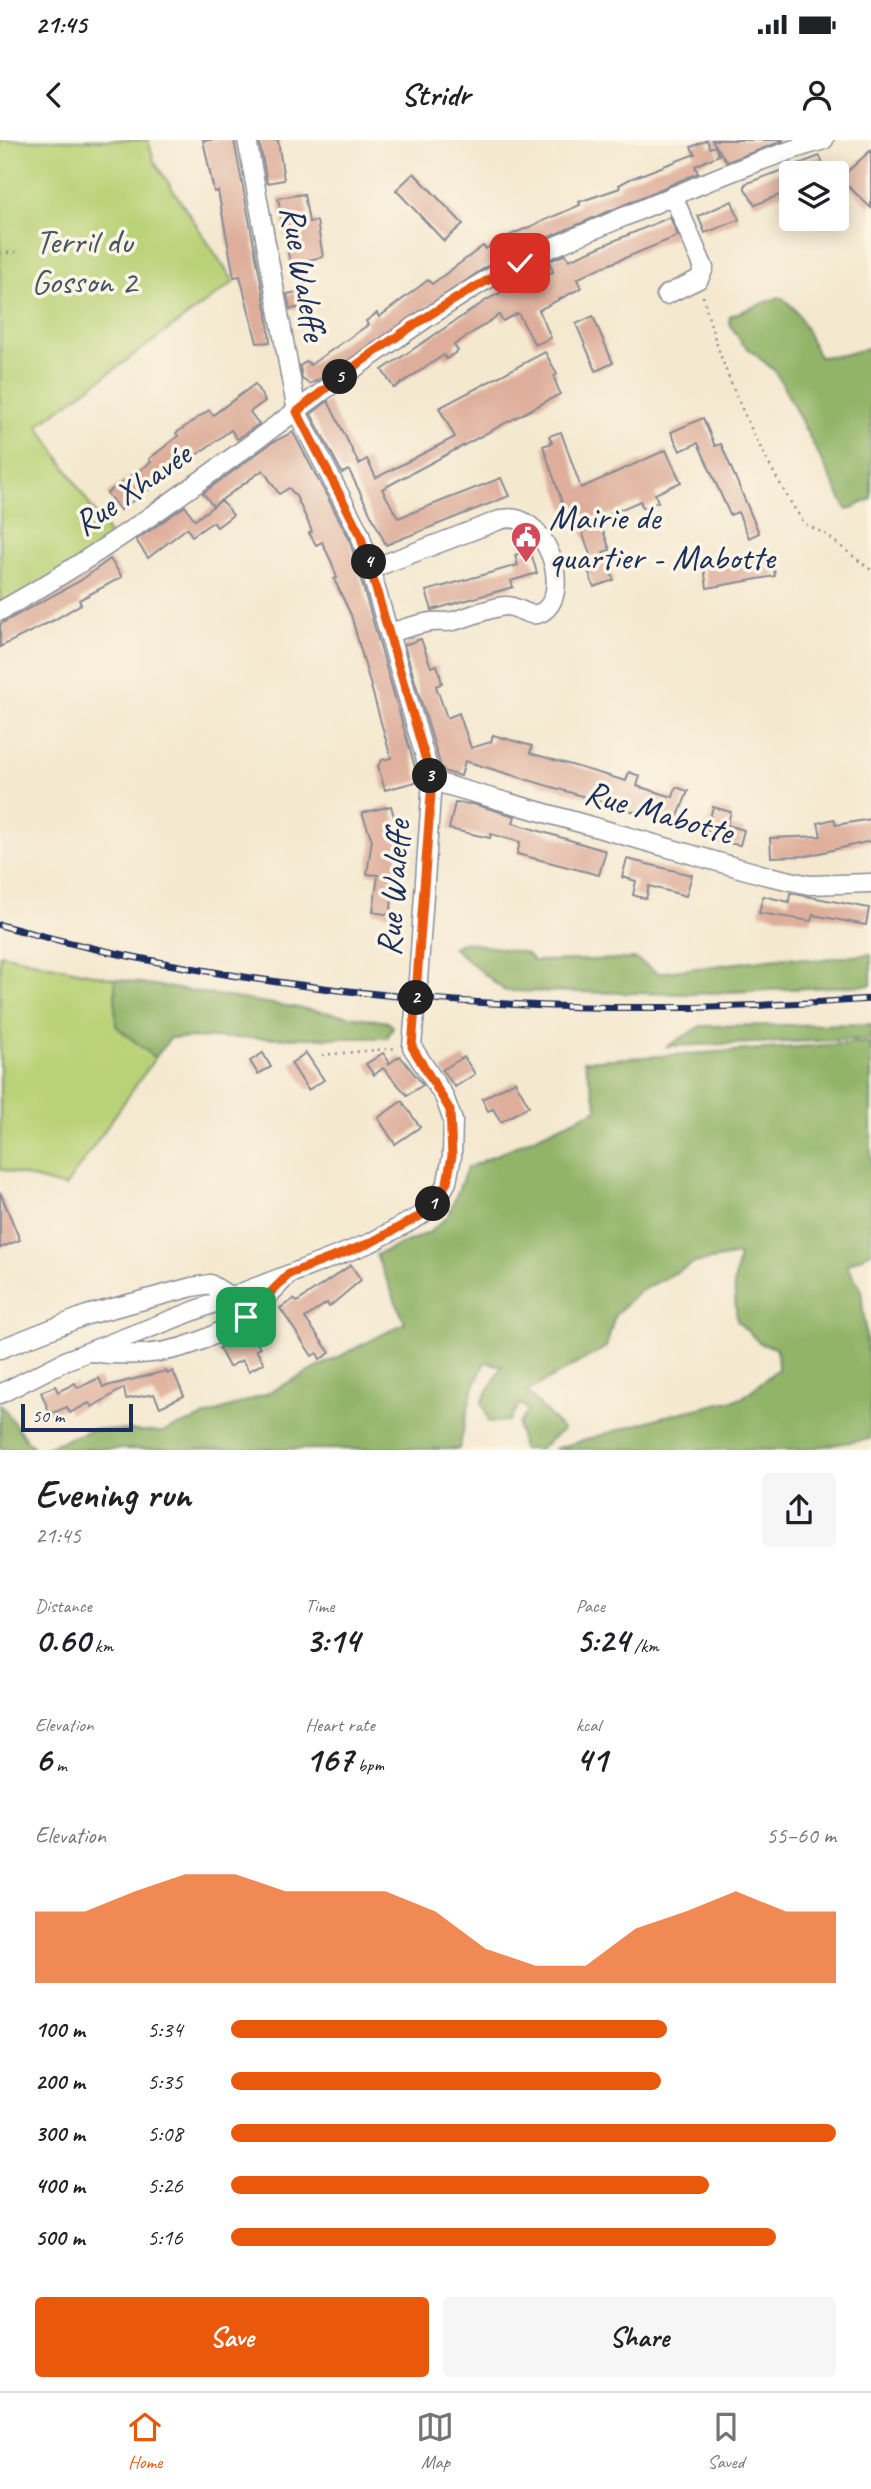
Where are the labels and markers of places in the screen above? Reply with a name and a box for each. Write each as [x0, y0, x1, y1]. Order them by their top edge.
pin [490, 233, 550, 293]
pin: 5 [322, 359, 358, 394]
place label: Mairie de quartier - Mabotte [549, 495, 777, 580]
public building icon: Mairie de quartier - Mabotte [509, 520, 543, 564]
pin: 4 [352, 544, 386, 580]
pin: 3 [412, 758, 448, 794]
pin: 2 [398, 980, 434, 1016]
pin: 1 [416, 1186, 450, 1222]
pin [216, 1287, 276, 1347]

